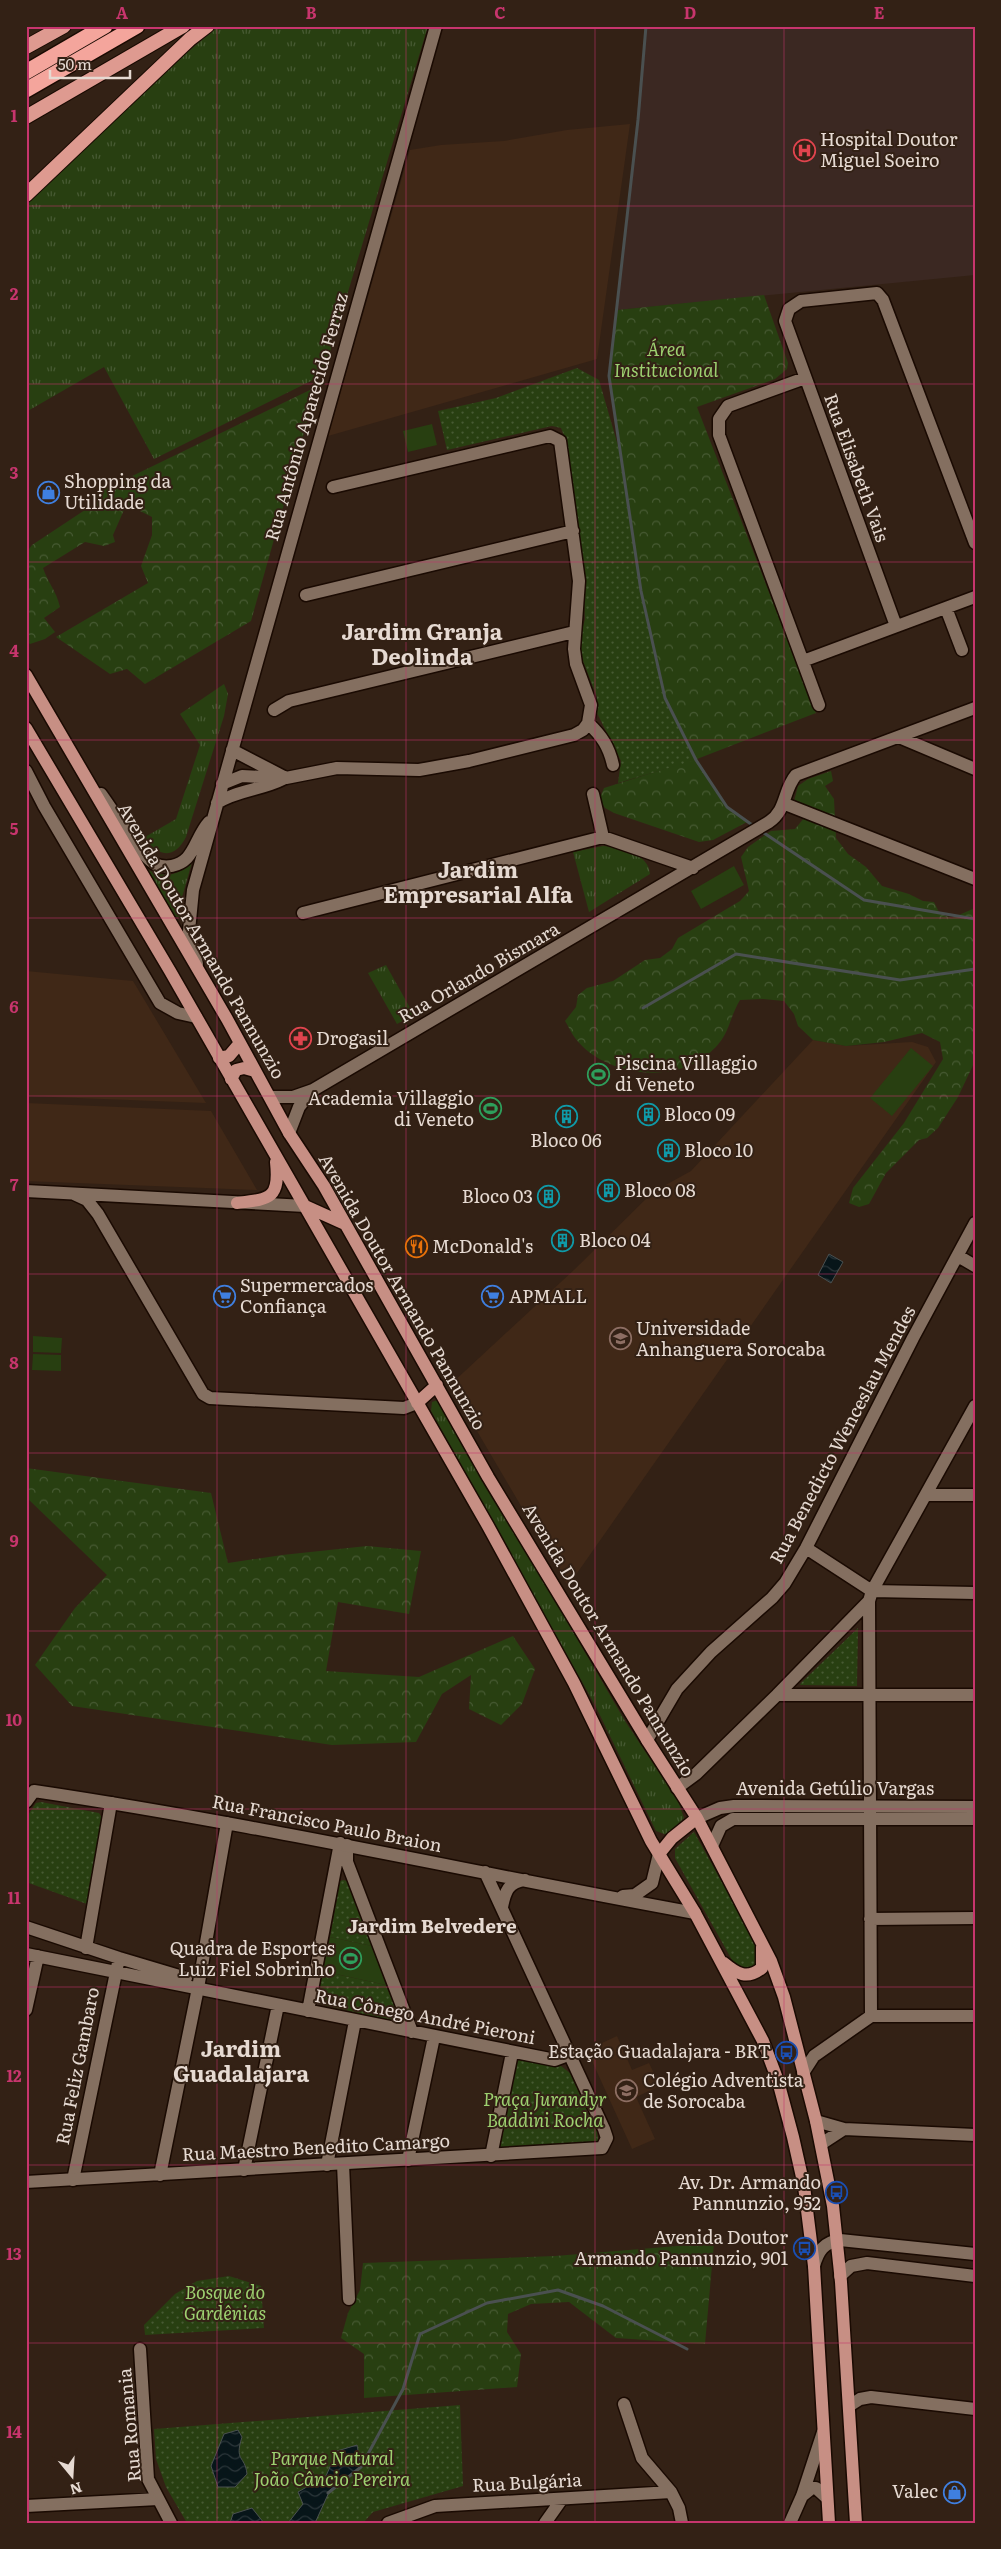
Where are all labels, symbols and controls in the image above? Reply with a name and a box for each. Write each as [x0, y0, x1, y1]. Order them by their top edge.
text: A [116, 0, 128, 24]
text: B [305, 0, 317, 24]
text: C [494, 0, 506, 24]
text: D [684, 0, 696, 24]
text: E [874, 0, 885, 24]
scale bar [50, 48, 130, 80]
text: 50 m [58, 52, 92, 75]
text: 1 [11, 103, 18, 127]
place label: Hospital Doutor Miguel Soeiro [820, 125, 958, 173]
hospital icon: Hospital Doutor Miguel Soeiro [792, 138, 816, 162]
text: 2 [10, 281, 19, 305]
street label: Rua Antônio Aparecido Ferraz [257, 289, 354, 544]
park label: Área Institucional [614, 335, 719, 383]
street label: Rua Elisabeth Vais [818, 389, 897, 546]
text: 3 [10, 460, 19, 484]
place label: Shopping da Utilidade [64, 467, 172, 515]
shop icon: Shopping da Utilidade [36, 480, 60, 504]
district label: Jardim Granja Deolinda [341, 614, 503, 672]
text: 4 [9, 638, 19, 662]
street label: Avenida Doutor Armando Pannunzio [112, 797, 293, 1084]
text: 5 [10, 816, 19, 840]
district label: Jardim Empresarial Alfa [383, 852, 573, 910]
street label: Rua Orlando Bismara [393, 914, 564, 1029]
text: 6 [9, 994, 19, 1018]
place label: Drogasil [316, 1024, 388, 1051]
pharmacy icon: Drogasil [288, 1027, 312, 1051]
place label: Piscina Villaggio di Veneto [615, 1049, 758, 1097]
sports icon: Piscina Villaggio di Veneto [587, 1062, 611, 1086]
place label: Academia Villaggio di Veneto [308, 1084, 474, 1132]
sports icon: Academia Villaggio di Veneto [478, 1097, 502, 1121]
place label: Bloco 09 [664, 1100, 735, 1127]
building icon: Bloco 09 [636, 1103, 660, 1127]
building icon: Bloco 06 [554, 1104, 578, 1128]
place label: Bloco 06 [530, 1126, 602, 1153]
place label: Bloco 10 [684, 1136, 753, 1163]
building icon: Bloco 10 [656, 1139, 680, 1163]
street label: Avenida Doutor Armando Pannunzio [313, 1148, 494, 1435]
text: 7 [10, 1172, 19, 1196]
place label: Bloco 08 [624, 1176, 696, 1203]
building icon: Bloco 08 [596, 1179, 620, 1203]
place label: Bloco 03 [462, 1182, 533, 1209]
building icon: Bloco 03 [537, 1185, 561, 1209]
place label: Bloco 04 [579, 1226, 651, 1253]
building icon: Bloco 04 [551, 1229, 575, 1253]
place label: McDonald's [432, 1232, 533, 1259]
restaurant icon: McDonald's [404, 1235, 428, 1259]
place label: Supermercados Confiança [240, 1271, 373, 1319]
place label: APMALL [509, 1282, 587, 1309]
supermarket icon: Supermercados Confiança [212, 1284, 236, 1308]
supermarket icon: APMALL [481, 1285, 505, 1309]
street label: Rua Benedicto Wenceslau Mendes [762, 1301, 921, 1568]
place label: Universidade Anhanguera Sorocaba [636, 1314, 826, 1362]
school or university icon: Universidade Anhanguera Sorocaba [608, 1327, 632, 1351]
text: 8 [9, 1350, 19, 1374]
street label: Avenida Doutor Armando Pannunzio [517, 1497, 702, 1781]
text: 9 [9, 1528, 19, 1552]
text: 10 [6, 1707, 22, 1731]
street label: Avenida Getúlio Vargas [736, 1774, 934, 1801]
street label: Rua Francisco Paulo Braion [210, 1787, 445, 1858]
text: 11 [7, 1885, 21, 1909]
district label: Jardim Belvedere [347, 1911, 517, 1939]
place label: Quadra de Esportes Luiz Fiel Sobrinho [170, 1934, 335, 1982]
sports icon: Quadra de Esportes Luiz Fiel Sobrinho [339, 1947, 363, 1971]
street label: Rua Cônego André Pieroni [313, 1981, 538, 2050]
street label: Rua Feliz Gambaro [48, 1985, 105, 2147]
district label: Jardim Guadalajara [173, 2031, 309, 2089]
place label: Estação Guadalajara - BRT [548, 2037, 771, 2064]
bus stop icon: Estação Guadalajara - BRT [775, 2040, 799, 2064]
text: 12 [6, 2063, 22, 2087]
place label: Colégio Adventista de Sorocaba [643, 2066, 804, 2114]
school or university icon: Colégio Adventista de Sorocaba [615, 2079, 639, 2103]
park label: Praça Jurandyr Baddini Rocha [483, 2085, 607, 2133]
street label: Rua Maestro Benedito Camargo [181, 2126, 451, 2167]
place label: Av. Dr. Armando Pannunzio, 952 [678, 2168, 821, 2216]
bus stop icon: Av. Dr. Armando Pannunzio, 952 [825, 2181, 849, 2205]
place label: Avenida Doutor Armando Pannunzio, 901 [574, 2223, 788, 2271]
bus stop icon: Avenida Doutor Armando Pannunzio, 901 [792, 2236, 816, 2260]
text: 13 [6, 2241, 22, 2265]
park label: Bosque do Gardênias [184, 2278, 266, 2326]
street label: Rua Romania [110, 2367, 147, 2483]
text: 14 [6, 2419, 22, 2443]
park label: Parque Natural João Câncio Pereira [254, 2444, 411, 2492]
north arrow [48, 2452, 98, 2502]
street label: Rua Bulgária [471, 2465, 583, 2498]
place label: Valec [892, 2477, 938, 2504]
text: N [67, 2478, 85, 2501]
shop icon: Valec [942, 2480, 966, 2504]

